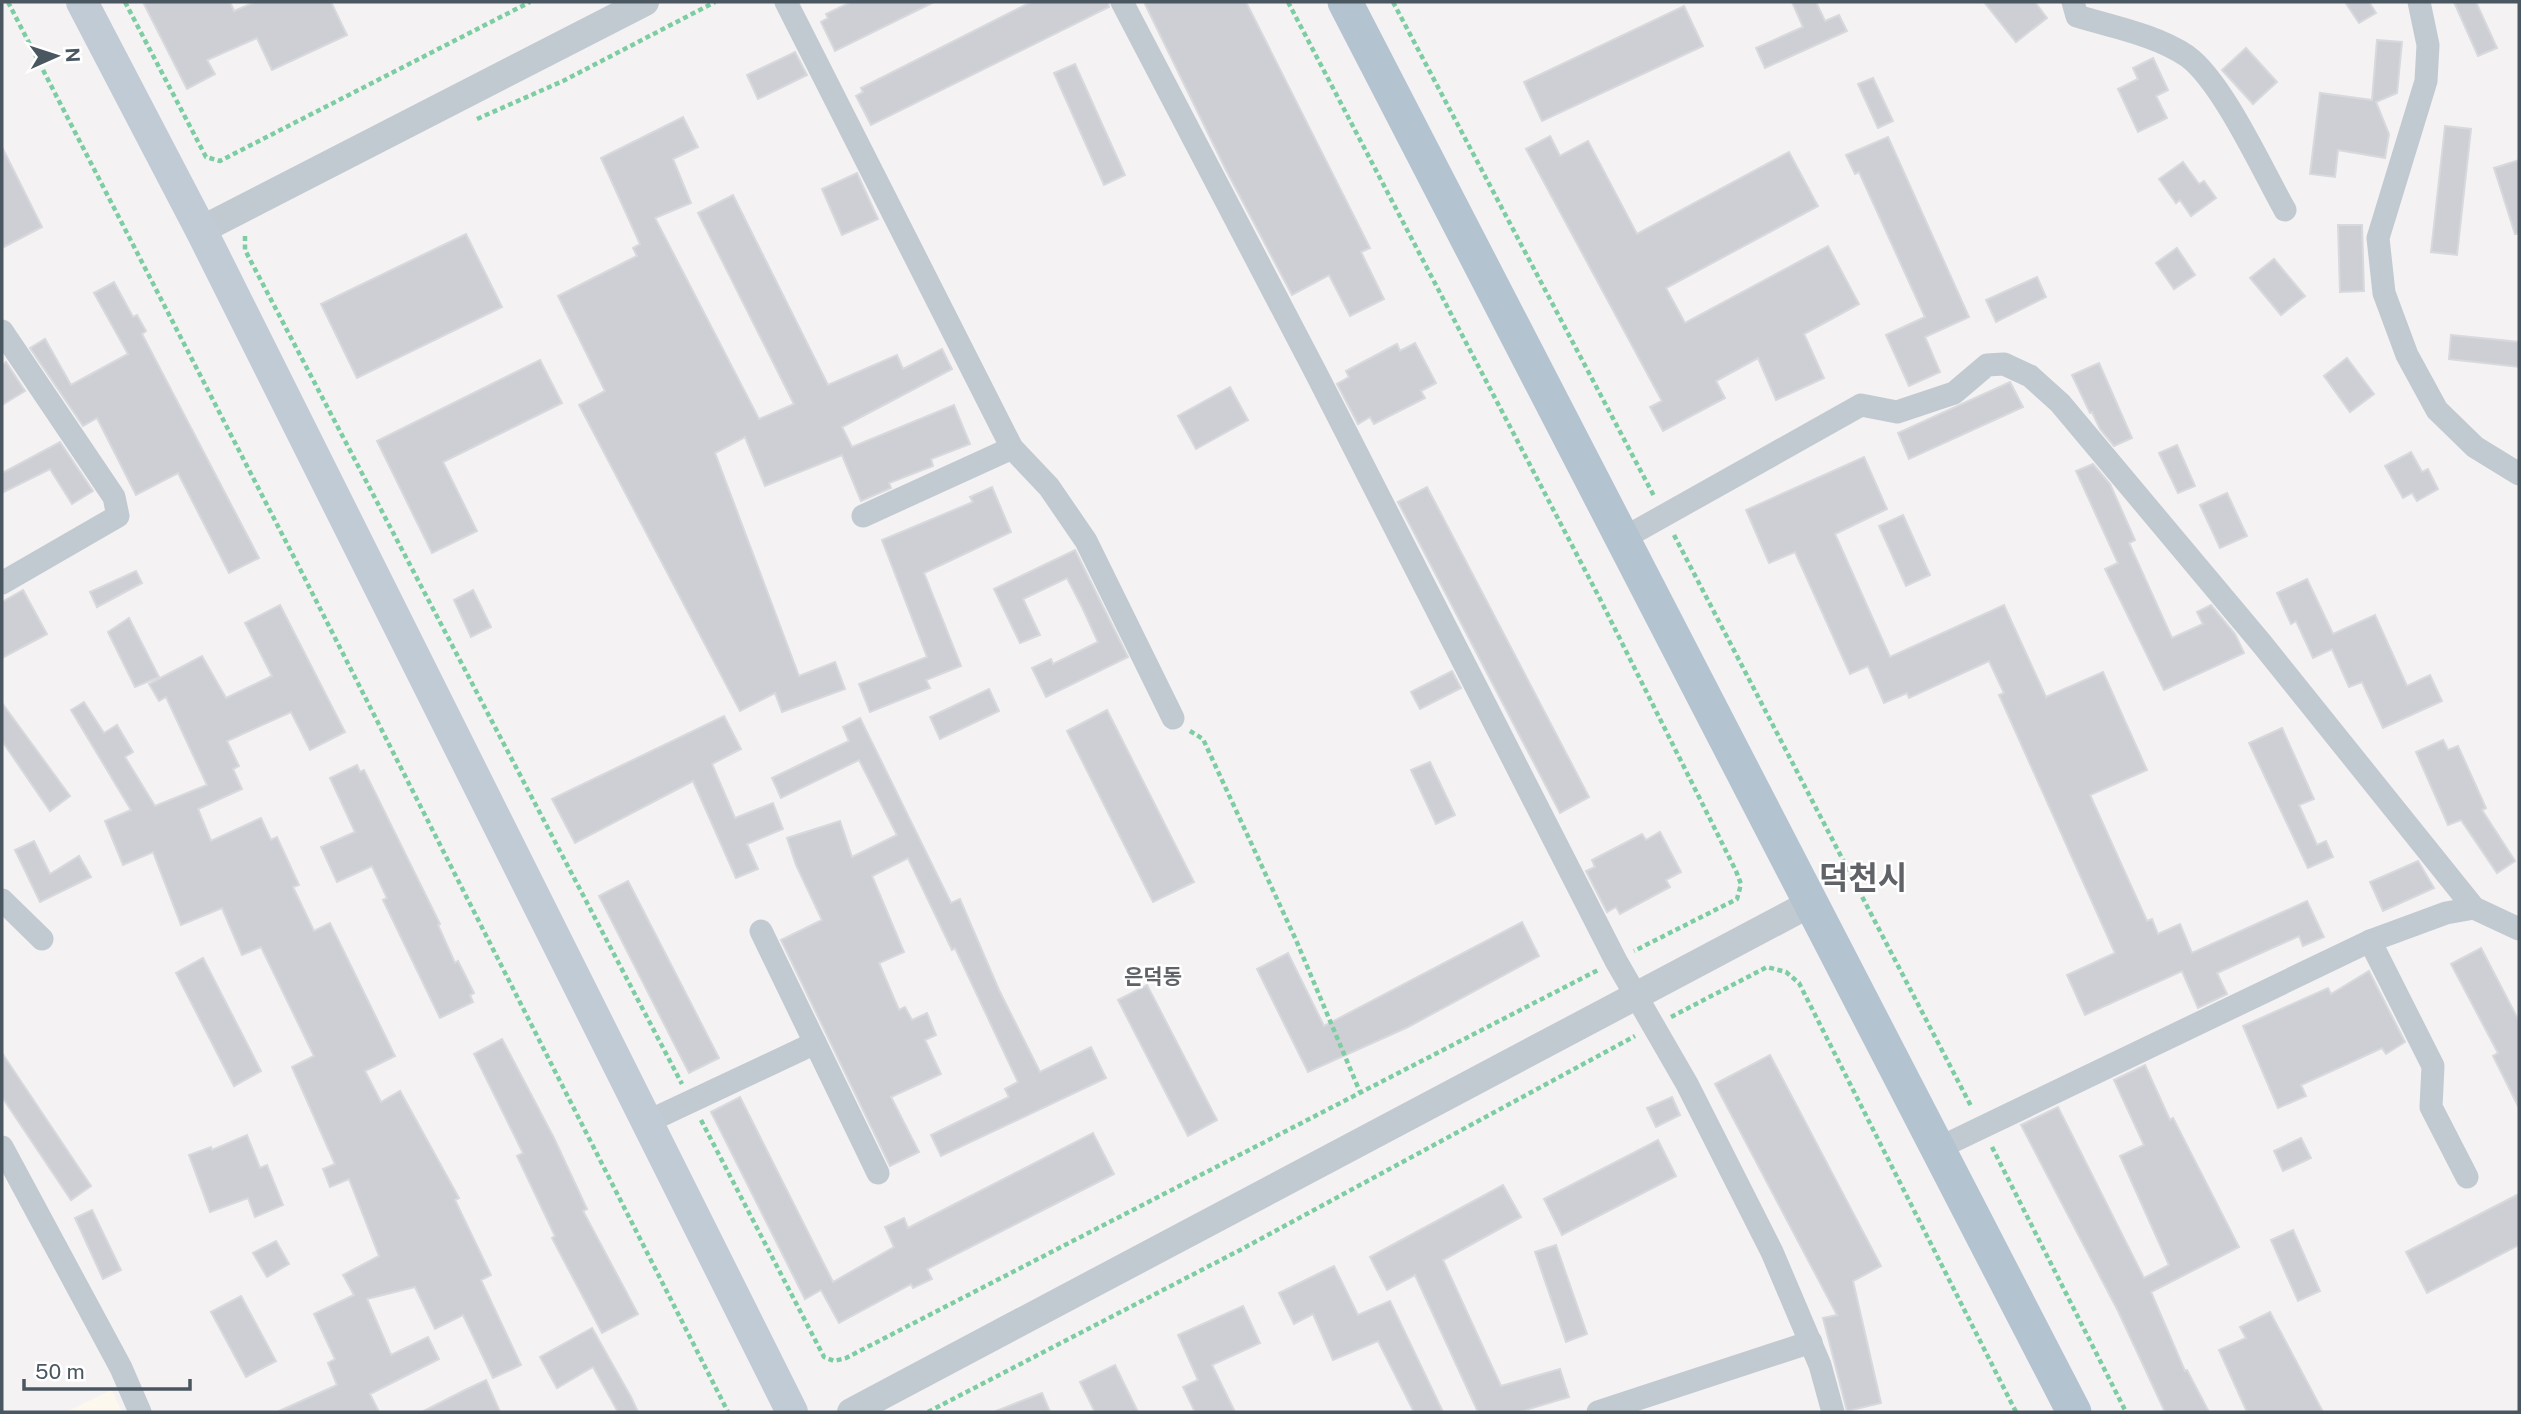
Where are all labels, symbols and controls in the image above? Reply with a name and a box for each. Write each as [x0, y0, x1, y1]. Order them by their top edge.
north arrow [21, 21, 91, 91]
text: N [62, 47, 84, 63]
district label: 덕천시 [1819, 859, 1907, 896]
district label: 은덕동 [1124, 964, 1182, 989]
scale bar [24, 1348, 191, 1392]
text: 50 m [35, 1359, 85, 1384]

